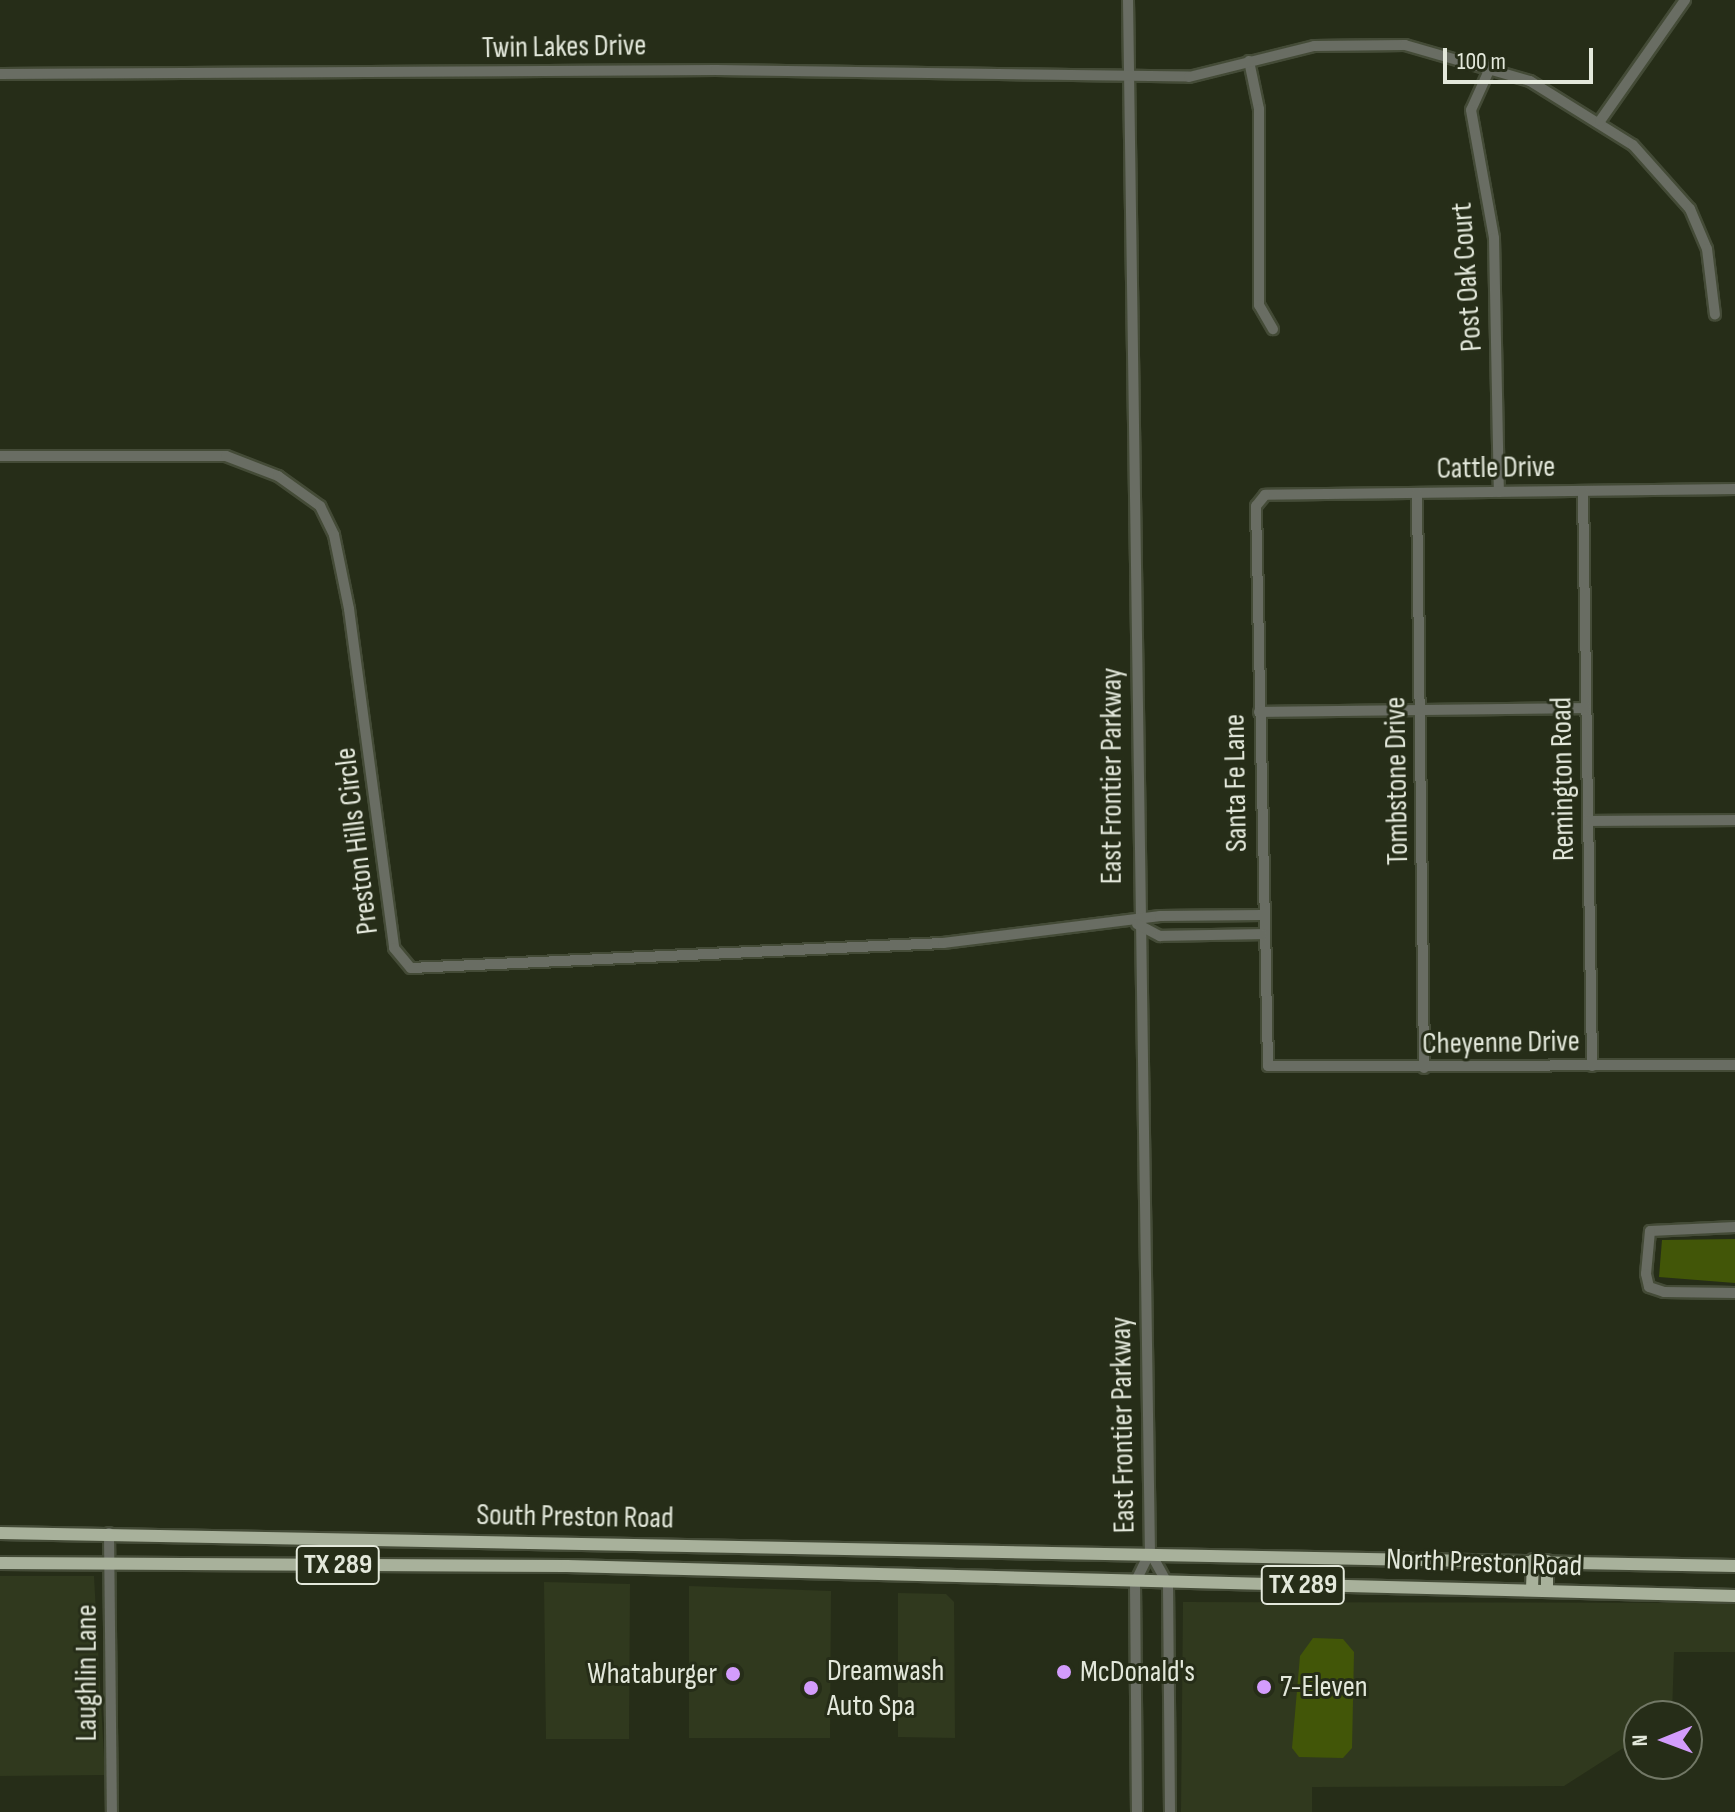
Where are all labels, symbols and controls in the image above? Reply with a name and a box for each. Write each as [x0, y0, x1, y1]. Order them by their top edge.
street label: Twin Lakes Drive [481, 28, 647, 66]
scale bar [1447, 32, 1597, 82]
text: 100 m [1457, 47, 1506, 76]
street label: Post Oak Court [1444, 201, 1490, 353]
street label: Cattle Drive [1436, 449, 1556, 487]
street label: East Frontier Parkway [1094, 668, 1130, 884]
street label: Tombstone Drive [1378, 696, 1416, 866]
street label: Remington Road [1544, 697, 1582, 861]
street label: Santa Fe Lane [1217, 714, 1255, 852]
street label: Preston Hills Circle [328, 746, 386, 936]
street label: Cheyenne Drive [1422, 1024, 1580, 1062]
street label: East Frontier Parkway [1103, 1316, 1143, 1534]
street label: South Preston Road [476, 1497, 674, 1537]
road number: TX 289 [294, 1541, 382, 1589]
street label: North Preston Road [1385, 1542, 1583, 1584]
road number: TX 289 [1259, 1561, 1347, 1609]
street label: Laughlin Lane [69, 1605, 105, 1741]
place label: Dreamwash Auto Spa [827, 1653, 944, 1724]
place label: McDonald's [1080, 1654, 1195, 1690]
place label: Whataburger [587, 1656, 717, 1692]
marker: McDonald's [1055, 1663, 1073, 1681]
marker: Whataburger [724, 1665, 742, 1683]
place label: 7-Eleven [1280, 1669, 1368, 1705]
marker: 7-Eleven [1255, 1678, 1273, 1696]
marker: Dreamwash Auto Spa [802, 1679, 820, 1697]
north arrow [1623, 1700, 1703, 1780]
text: N [1627, 1734, 1654, 1747]

